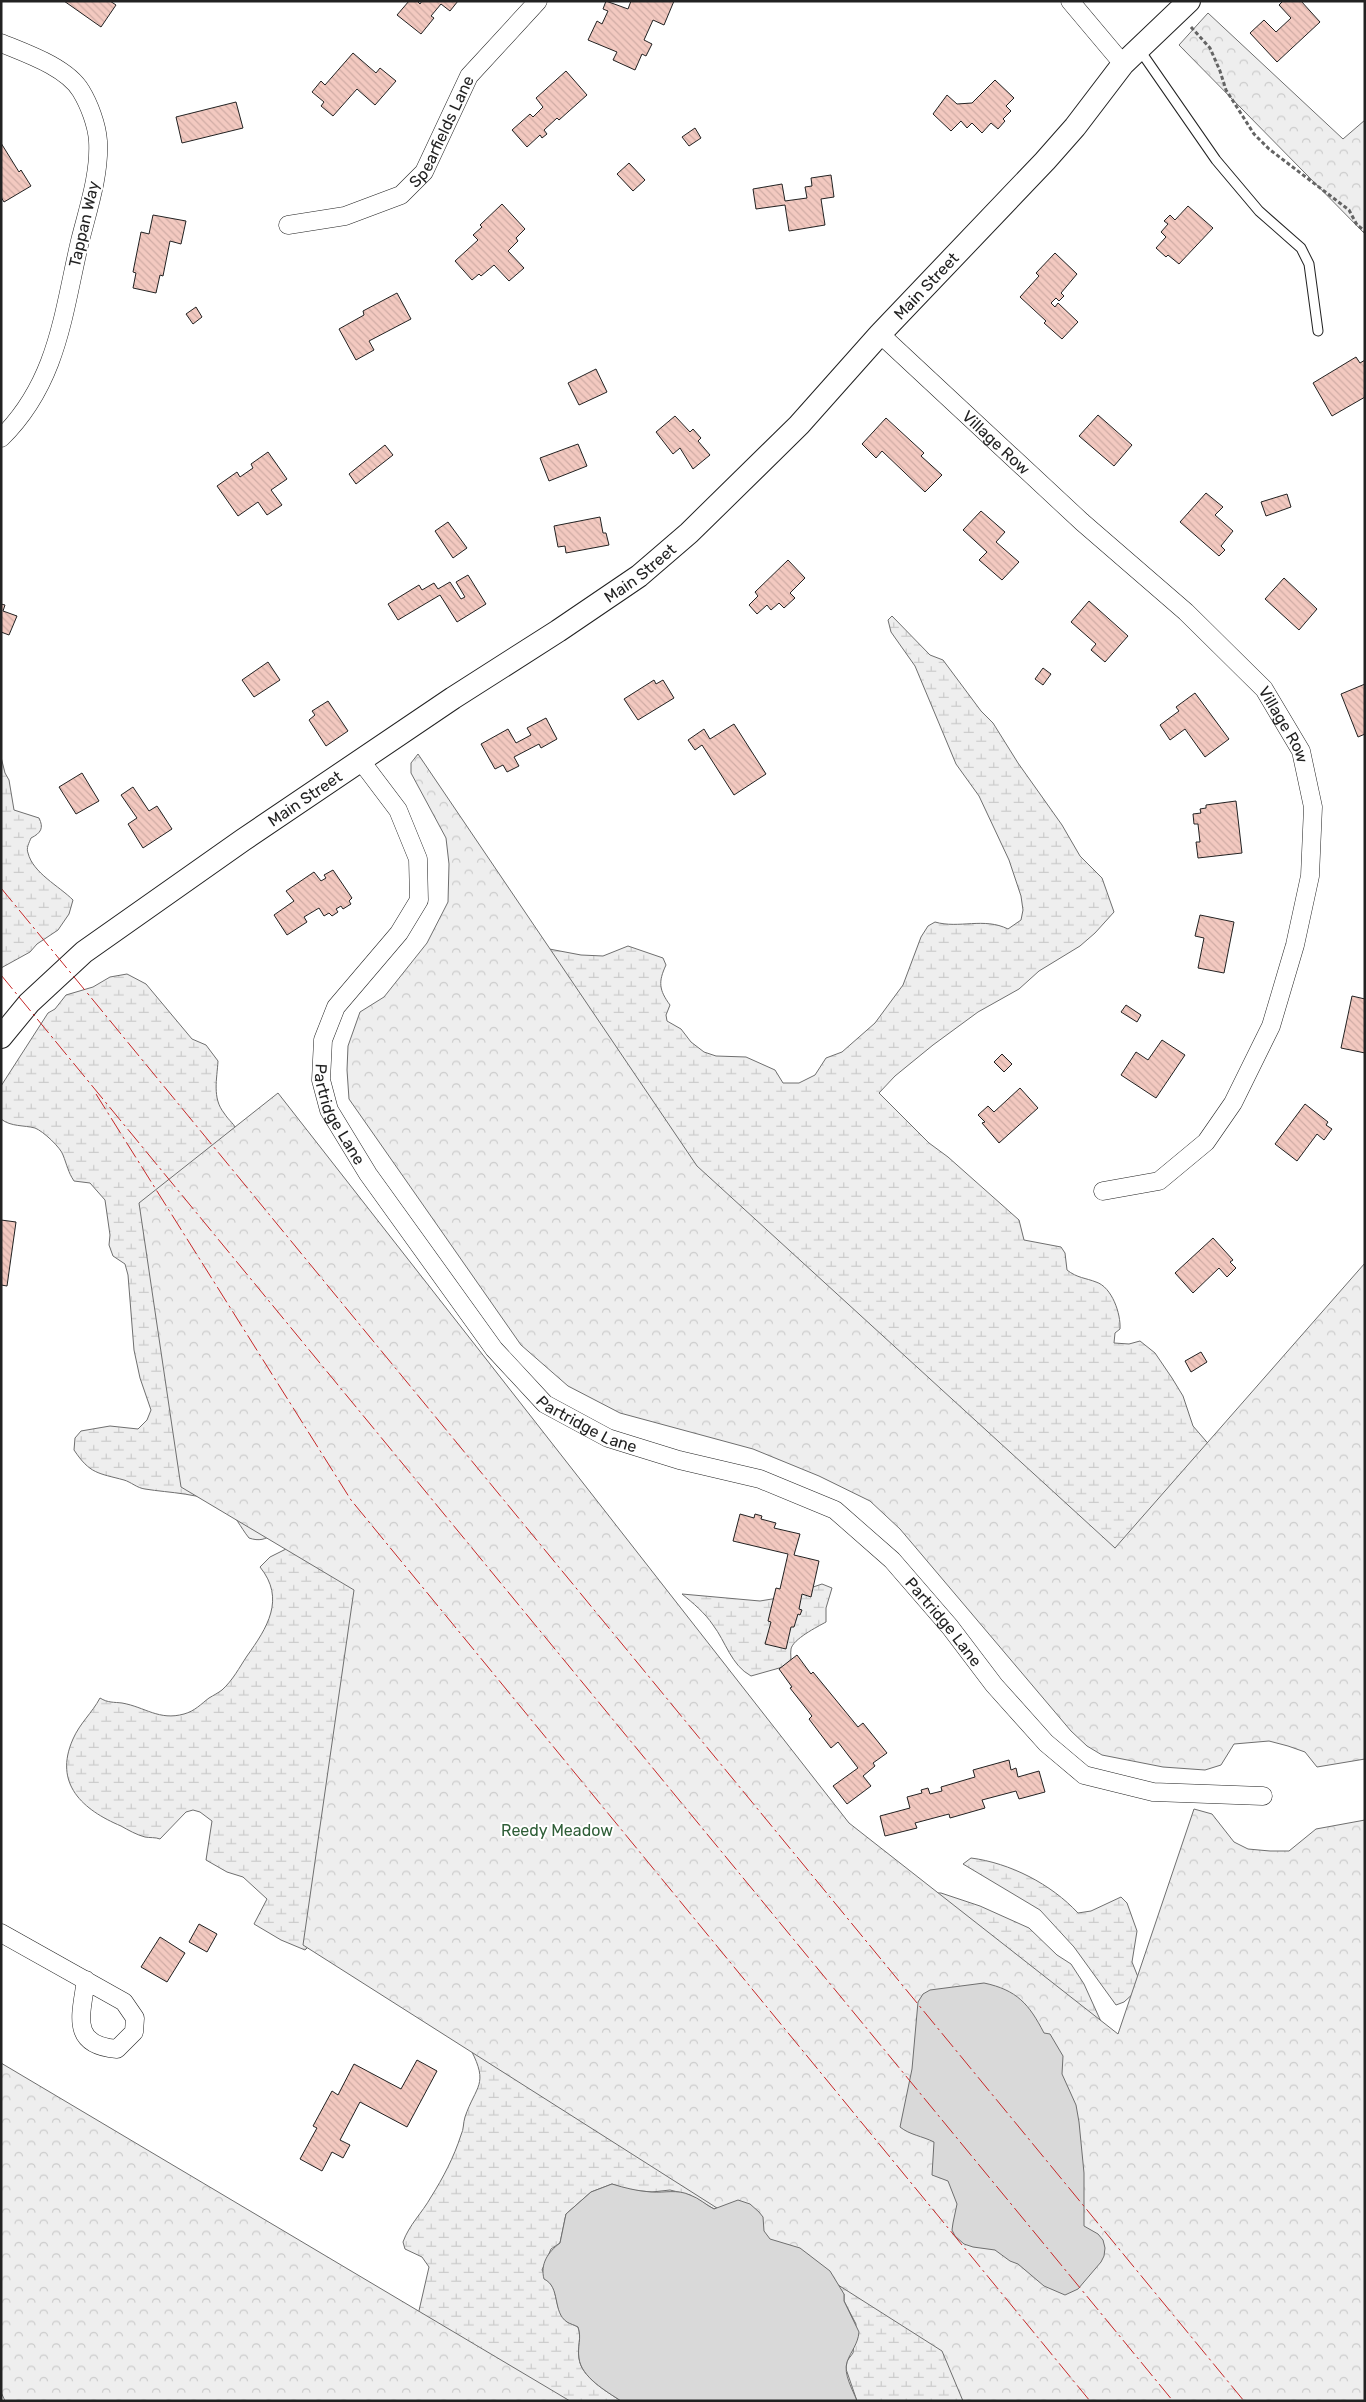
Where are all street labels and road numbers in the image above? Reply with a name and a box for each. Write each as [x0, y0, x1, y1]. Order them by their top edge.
street label: Spearfields Lane [405, 72, 477, 191]
street label: Tappan Way [65, 179, 103, 269]
street label: Main Street [890, 248, 962, 323]
street label: Village Row [959, 406, 1034, 479]
street label: Main Street [600, 539, 679, 606]
street label: Village Row [1255, 683, 1313, 764]
street label: Main Street [264, 767, 345, 830]
street label: Partridge Lane [311, 1063, 370, 1168]
street label: Partridge Lane [532, 1392, 640, 1456]
street label: Partridge Lane [902, 1573, 986, 1670]

